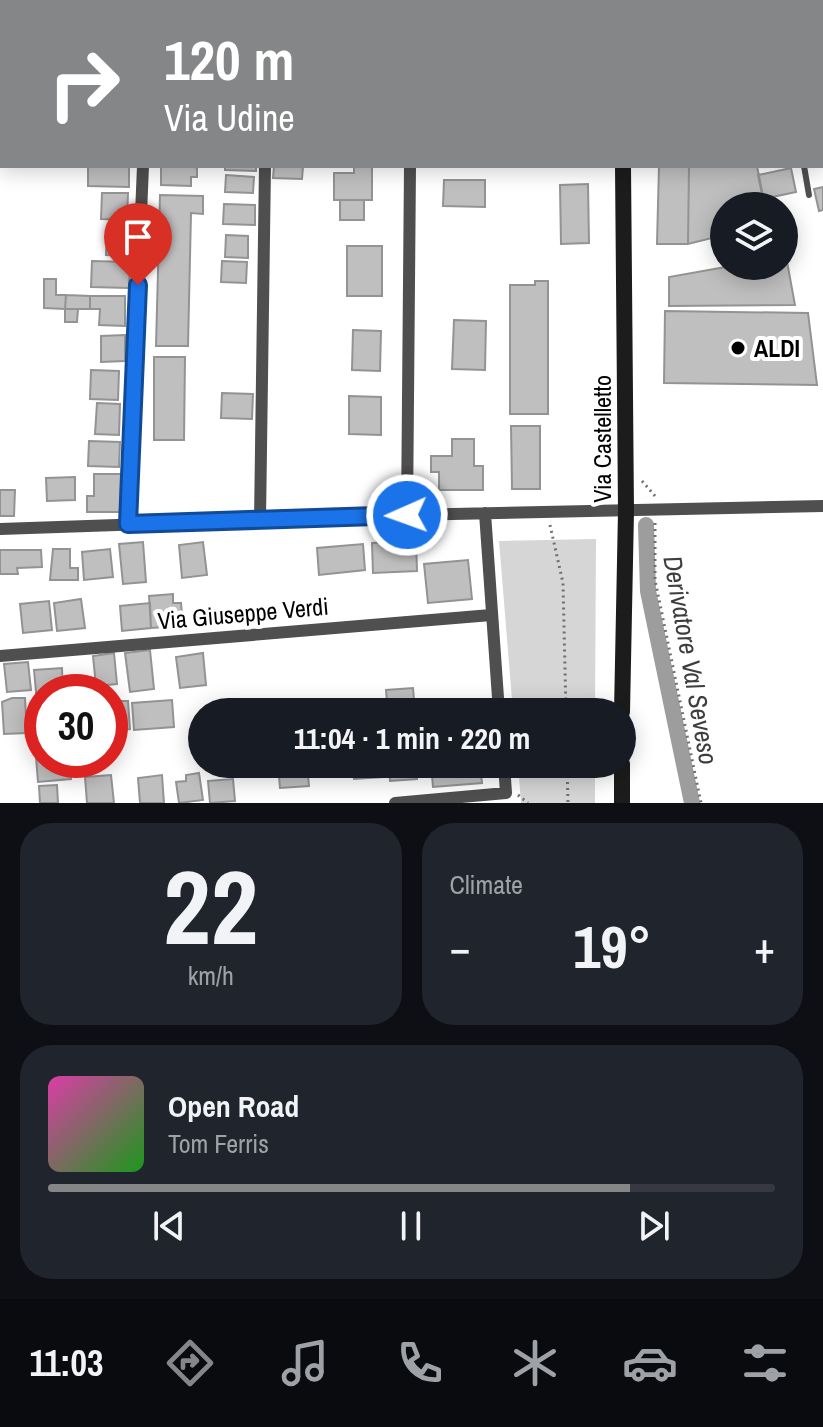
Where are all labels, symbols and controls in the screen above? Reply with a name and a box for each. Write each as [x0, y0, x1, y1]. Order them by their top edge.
text: 120 m [164, 22, 294, 97]
icon: right [32, 32, 136, 136]
text: Via Udine [164, 94, 295, 142]
map controls [710, 192, 798, 280]
button: layers [710, 192, 798, 280]
pin [104, 203, 172, 285]
icon: arrive [116, 215, 160, 259]
place label: ALDI [754, 332, 800, 364]
marker: ALDI [729, 339, 747, 357]
street label: Via Castelletto [586, 375, 618, 503]
position arrow [365, 473, 449, 557]
water label: Derivatore Val Seveso [655, 553, 727, 767]
street label: Via Giuseppe Verdi [156, 590, 330, 636]
speed limit sign: 30 [24, 674, 128, 778]
text: 11:04 · 1 min · 220 m [294, 718, 530, 758]
text: 22 [163, 836, 258, 976]
text: Climate [450, 867, 523, 902]
text: 19° [573, 906, 652, 987]
text: − [450, 917, 471, 977]
text: + [754, 917, 775, 977]
text: km/h [188, 958, 234, 993]
text: Open Road [168, 1086, 299, 1126]
text: Tom Ferris [168, 1126, 269, 1161]
icon: previous [147, 1204, 191, 1248]
icon: pause [389, 1204, 433, 1248]
icon: next [632, 1204, 676, 1248]
icon: directions [162, 1335, 218, 1391]
icon: music [277, 1335, 333, 1391]
icon: phone [392, 1335, 448, 1391]
icon: climate [507, 1335, 563, 1391]
icon: car [622, 1335, 678, 1391]
icon: filters [737, 1335, 793, 1391]
text: 11:03 [30, 1339, 103, 1387]

